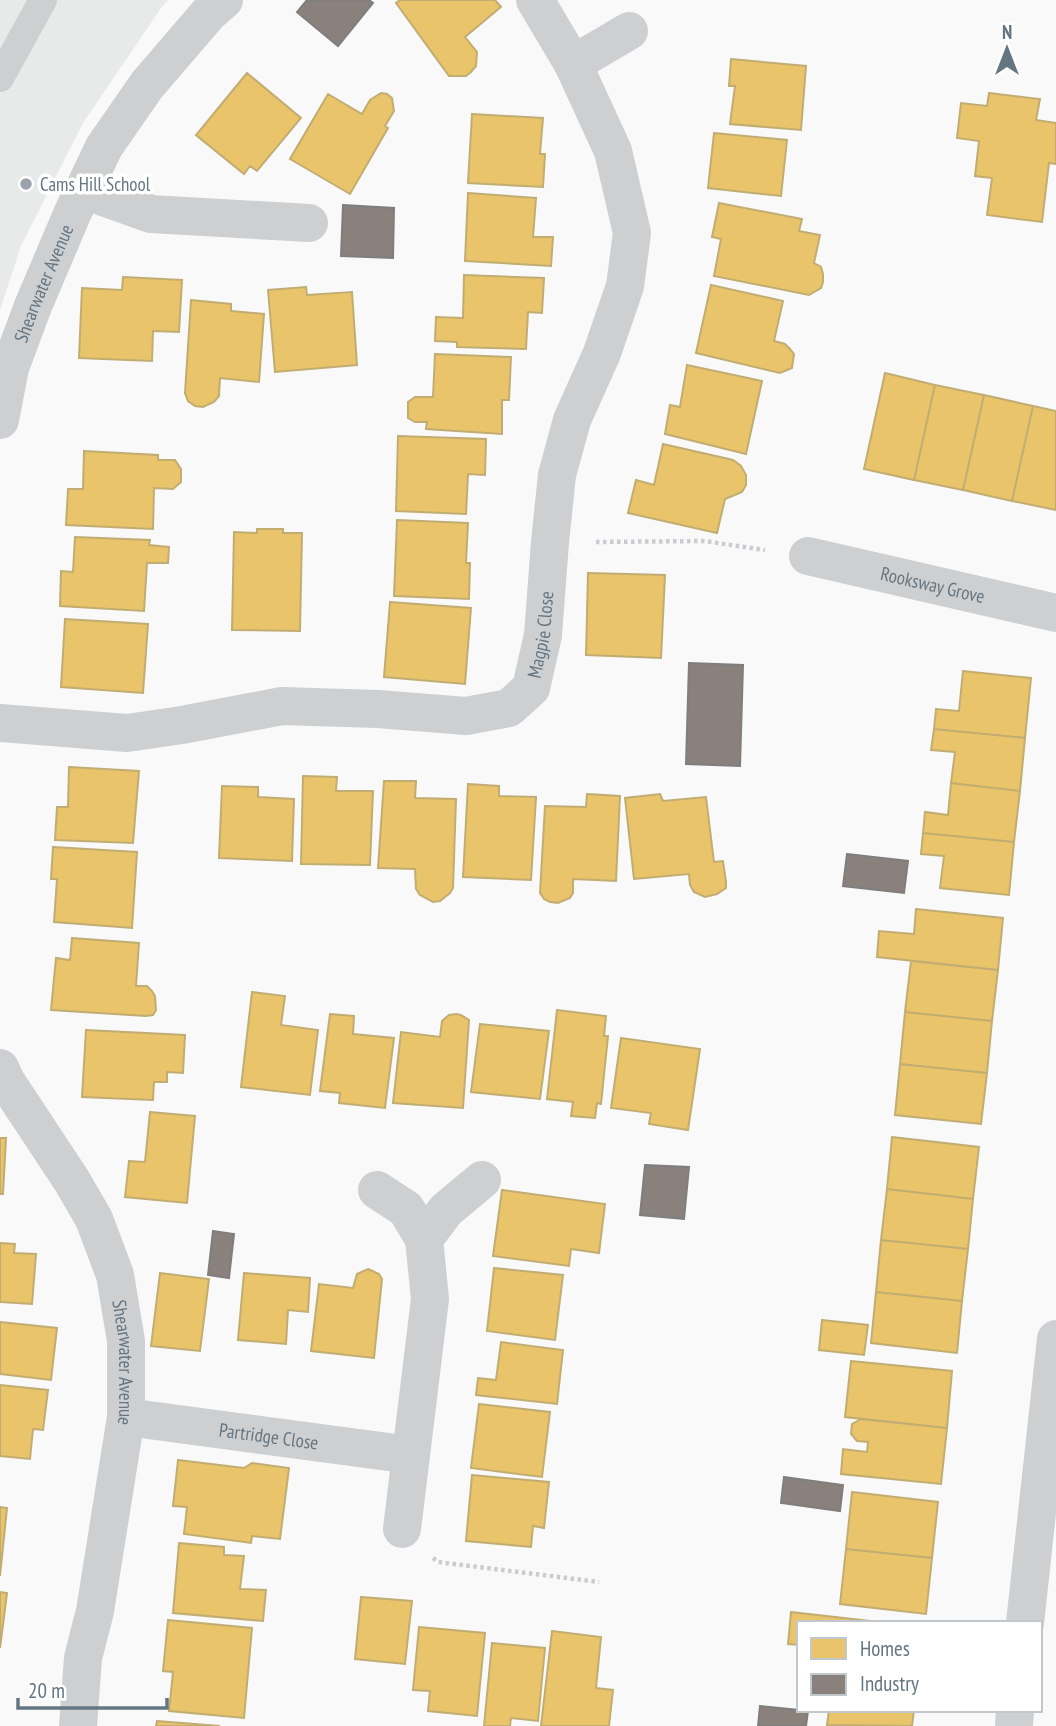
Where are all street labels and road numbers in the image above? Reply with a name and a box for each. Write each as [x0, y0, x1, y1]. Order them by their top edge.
street label: Shearwater Avenue [9, 220, 78, 346]
street label: Rooksway Grove [878, 561, 987, 608]
street label: Magpie Close [522, 590, 558, 680]
street label: Shearwater Avenue [107, 1298, 138, 1427]
street label: Partridge Close [218, 1418, 320, 1455]

